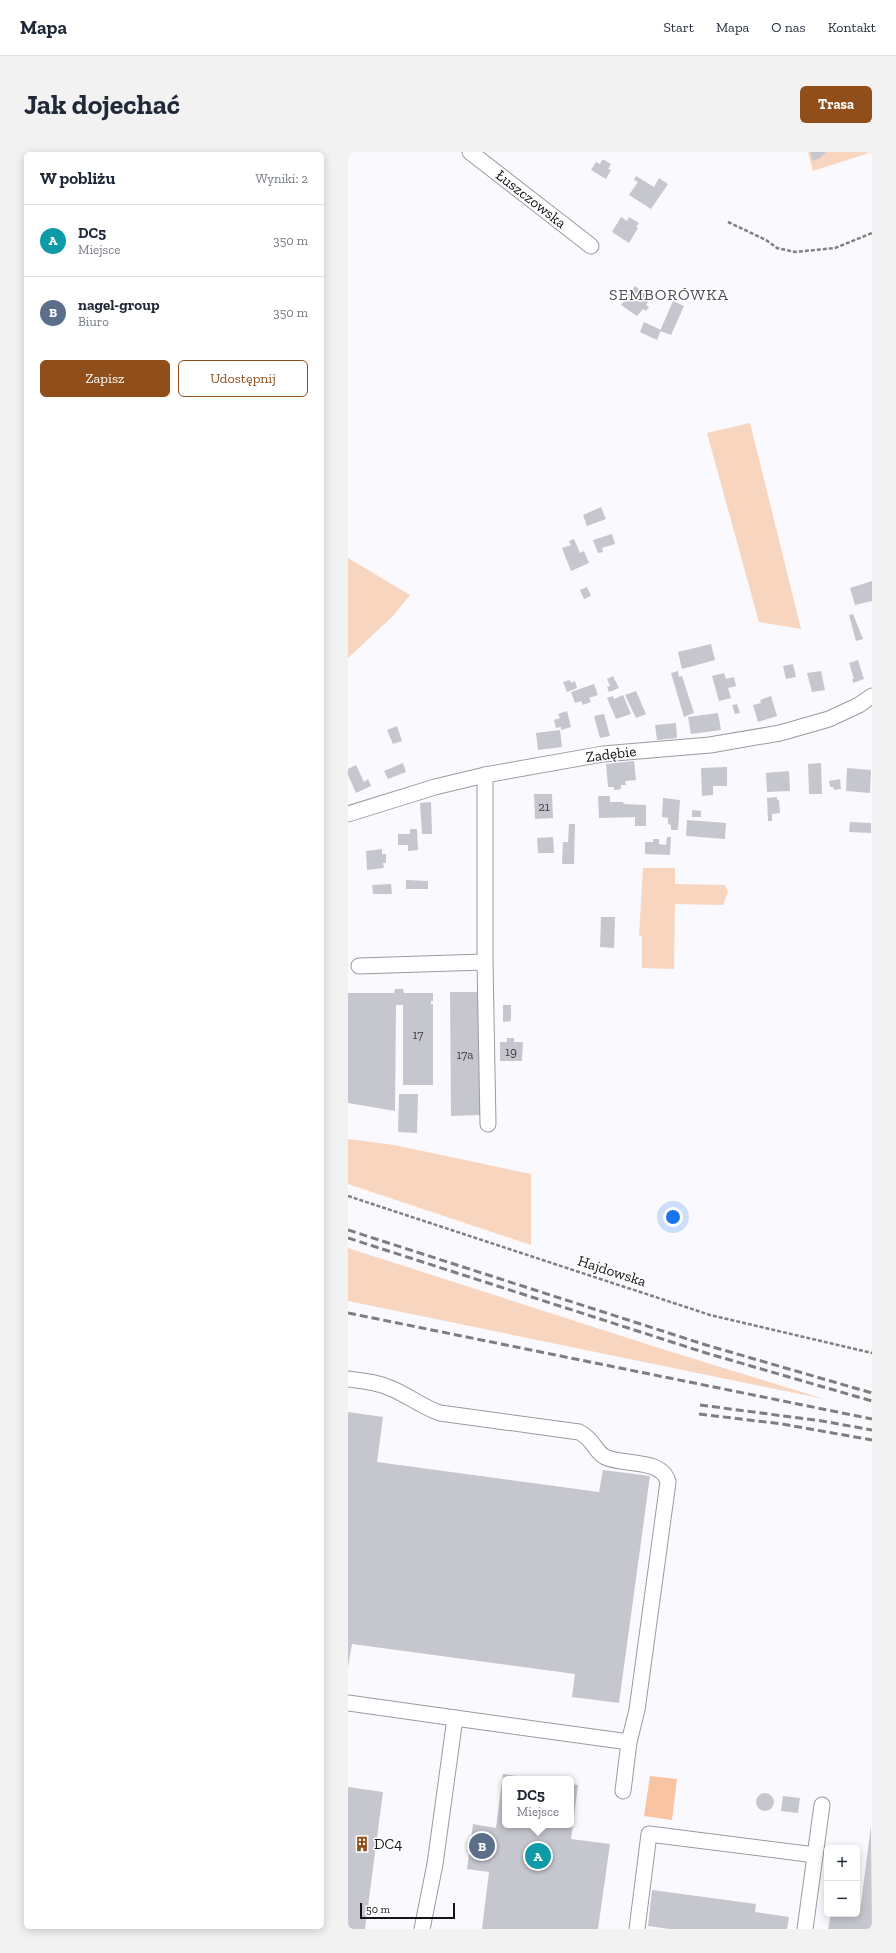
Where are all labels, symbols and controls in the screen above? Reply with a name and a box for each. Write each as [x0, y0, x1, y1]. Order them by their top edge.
text: Mapa [20, 16, 67, 39]
text: Start [663, 19, 694, 36]
text: Mapa [716, 19, 749, 36]
text: O nas [771, 19, 806, 36]
text: Kontakt [828, 19, 876, 36]
button: Trasa [800, 86, 872, 123]
text: Jak dojechać [24, 88, 180, 121]
street label: Łuszczowska [492, 166, 570, 232]
text: W pobliżu [40, 168, 115, 188]
text: Wyniki: 2 [256, 171, 308, 186]
text: DC5 [78, 224, 106, 242]
text: A [49, 233, 57, 248]
text: 350 m [273, 233, 308, 248]
text: Miejsce [78, 242, 120, 257]
district label: SEMBORÓWKA [609, 285, 729, 304]
text: nagel-group [78, 296, 160, 314]
text: B [49, 305, 57, 320]
text: 350 m [273, 305, 308, 320]
text: Biuro [78, 314, 109, 329]
button: Zapisz [40, 360, 170, 397]
button: Udostępnij [178, 360, 308, 397]
street label: Zadębie [585, 742, 637, 766]
house number: 21 [538, 799, 550, 814]
house number: 17 [413, 1027, 423, 1042]
house number: 19 [505, 1044, 517, 1059]
house number: 17a [456, 1047, 474, 1062]
your location [663, 1207, 683, 1227]
street label: Hajdowska [575, 1251, 649, 1291]
popup [502, 1776, 574, 1828]
text: DC5 [517, 1786, 545, 1804]
text: Miejsce [517, 1804, 559, 1819]
pin: B [469, 1831, 495, 1861]
building icon: DC4 [353, 1835, 371, 1853]
place label: DC4 [374, 1835, 402, 1853]
pin: A [525, 1841, 551, 1871]
map controls [824, 1845, 860, 1917]
button: + [824, 1845, 860, 1881]
button: − [824, 1881, 860, 1917]
scale bar [360, 1901, 455, 1920]
text: 50 m [366, 1903, 390, 1916]

